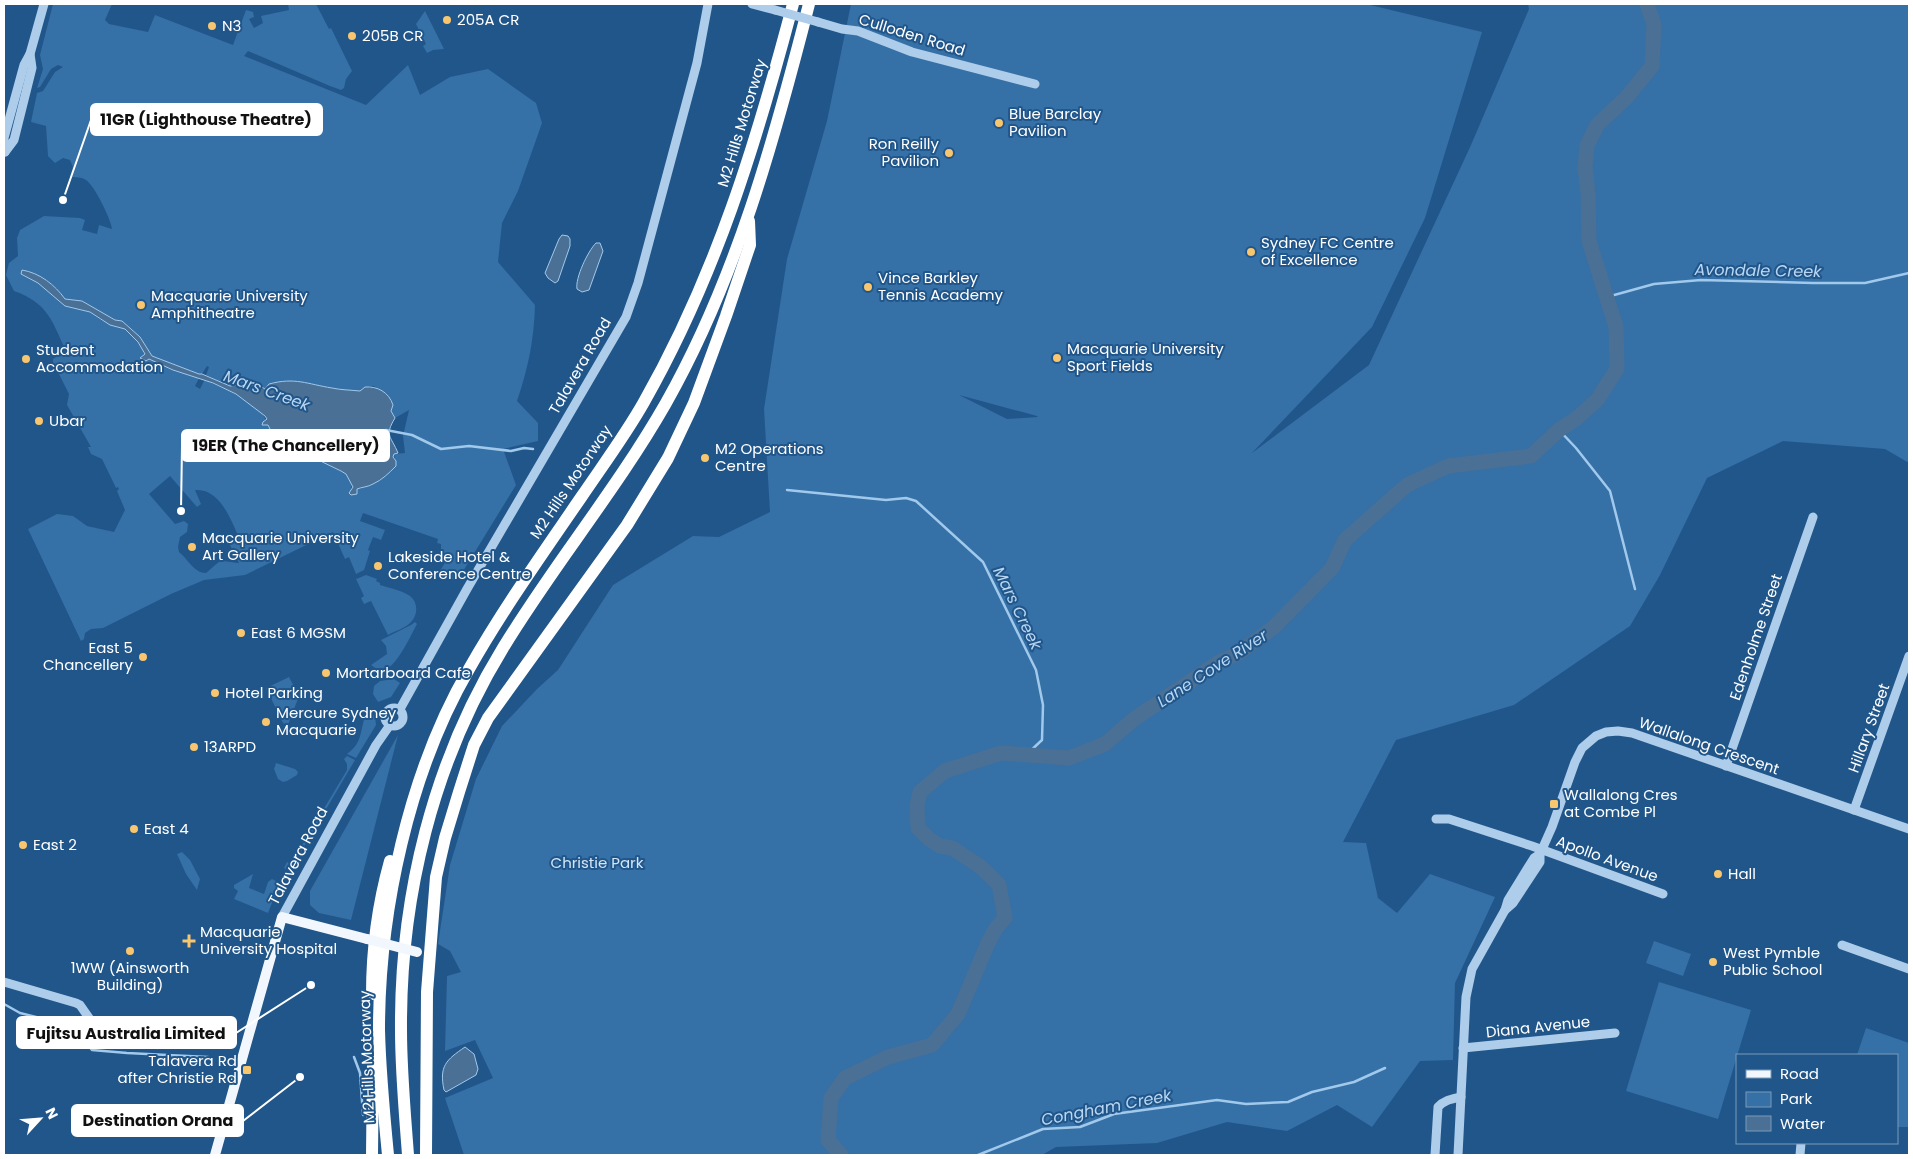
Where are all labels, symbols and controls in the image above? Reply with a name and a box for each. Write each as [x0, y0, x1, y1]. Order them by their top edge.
street label: Culloden Road [856, 8, 968, 61]
place label: 205A CR [457, 9, 519, 30]
marker: 205A CR [441, 14, 453, 26]
place label: N3 [222, 15, 241, 36]
marker: N3 [206, 20, 218, 32]
place label: 205B CR [362, 25, 423, 46]
marker: 205B CR [346, 30, 358, 42]
street label: M2 Hills Motorway [712, 56, 771, 189]
place label: Blue Barclay Pavilion [1009, 103, 1102, 141]
callout: 11GR (Lighthouse Theatre) [91, 104, 322, 135]
text: 11GR (Lighthouse Theatre) [100, 108, 312, 131]
marker: Blue Barclay Pavilion [993, 117, 1005, 129]
place label: Ron Reilly Pavilion [869, 133, 940, 171]
marker: Ron Reilly Pavilion [943, 147, 955, 159]
place label: Sydney FC Centre of Excellence [1261, 232, 1394, 270]
marker: Sydney FC Centre of Excellence [1245, 246, 1257, 258]
water label: Avondale Creek [1693, 258, 1822, 283]
place label: Vince Barkley Tennis Academy [878, 267, 1003, 305]
marker: Vince Barkley Tennis Academy [862, 281, 874, 293]
place label: Macquarie University Amphitheatre [151, 285, 308, 323]
marker: Macquarie University Amphitheatre [135, 299, 147, 311]
street label: Talavera Road [543, 313, 616, 418]
place label: Macquarie University Sport Fields [1067, 338, 1224, 376]
place label: Student Accommodation [36, 339, 163, 377]
marker: Macquarie University Sport Fields [1051, 352, 1063, 364]
marker: Student Accommodation [20, 353, 32, 365]
water label: Mars Creek [221, 364, 314, 417]
place label: Ubar [49, 410, 85, 431]
marker: Ubar [33, 415, 45, 427]
street label: M2 Hills Motorway [525, 420, 617, 543]
callout: 19ER (The Chancellery) [182, 430, 389, 461]
text: 19ER (The Chancellery) [192, 434, 380, 457]
place label: M2 Operations Centre [715, 438, 824, 476]
marker: M2 Operations Centre [699, 452, 711, 464]
place label: Macquarie University Art Gallery [202, 527, 359, 565]
marker: Macquarie University Art Gallery [186, 541, 198, 553]
place label: Lakeside Hotel & Conference Centre [388, 546, 531, 584]
marker: Lakeside Hotel & Conference Centre [372, 560, 384, 572]
water label: Mars Creek [987, 563, 1048, 654]
street label: Edenholme Street [1724, 571, 1787, 703]
place label: East 6 MGSM [251, 622, 346, 643]
water label: Lane Cove River [1153, 624, 1273, 713]
marker: East 6 MGSM [235, 627, 247, 639]
place label: East 5 Chancellery [43, 637, 134, 675]
marker: East 5 Chancellery [137, 651, 149, 663]
place label: Mortarboard Cafe [336, 662, 471, 683]
marker: Mortarboard Cafe [320, 667, 332, 679]
street label: Hillary Street [1843, 680, 1894, 775]
place label: Hotel Parking [225, 682, 323, 703]
marker: Hotel Parking [209, 687, 221, 699]
place label: Mercure Sydney Macquarie [276, 702, 397, 740]
street label: Wallalong Crescent [1636, 712, 1782, 779]
marker: Mercure Sydney Macquarie [260, 716, 272, 728]
place label: 13ARPD [204, 736, 256, 757]
marker: 13ARPD [188, 741, 200, 753]
place label: Wallalong Cres at Combe Pl [1564, 784, 1678, 822]
marker: Wallalong Cres at Combe Pl [1548, 798, 1560, 810]
street label: Talavera Road [263, 803, 332, 909]
place label: East 4 [144, 818, 189, 839]
marker: East 4 [128, 823, 140, 835]
street label: Apollo Avenue [1553, 830, 1661, 887]
place label: East 2 [33, 834, 77, 855]
marker: East 2 [17, 839, 29, 851]
park label: Christie Park [551, 852, 644, 873]
place label: Hall [1728, 863, 1756, 884]
marker: Hall [1712, 868, 1724, 880]
place label: Macquarie University Hospital [200, 921, 337, 959]
marker: Macquarie University Hospital [182, 934, 196, 948]
place label: West Pymble Public School [1723, 942, 1822, 980]
marker: 1WW (Ainsworth Building) [124, 945, 136, 957]
marker: West Pymble Public School [1707, 956, 1719, 968]
place label: 1WW (Ainsworth Building) [71, 957, 189, 995]
street label: M2 Hills Motorway [354, 990, 379, 1124]
street label: Diana Avenue [1485, 1011, 1591, 1042]
callout: Fujitsu Australia Limited [17, 1017, 236, 1048]
text: Fujitsu Australia Limited [26, 1022, 226, 1045]
place label: Talavera Rd after Christie Rd [118, 1050, 237, 1088]
legend [1736, 1054, 1898, 1144]
text: Road [1780, 1063, 1819, 1084]
marker: Talavera Rd after Christie Rd [241, 1064, 253, 1076]
water label: Congham Creek [1039, 1083, 1174, 1131]
text: Park [1780, 1088, 1812, 1109]
north arrow [15, 1094, 65, 1144]
text: N [40, 1104, 63, 1122]
callout: Destination Orana [72, 1105, 243, 1136]
text: Destination Orana [83, 1109, 233, 1132]
text: Water [1780, 1113, 1826, 1134]

